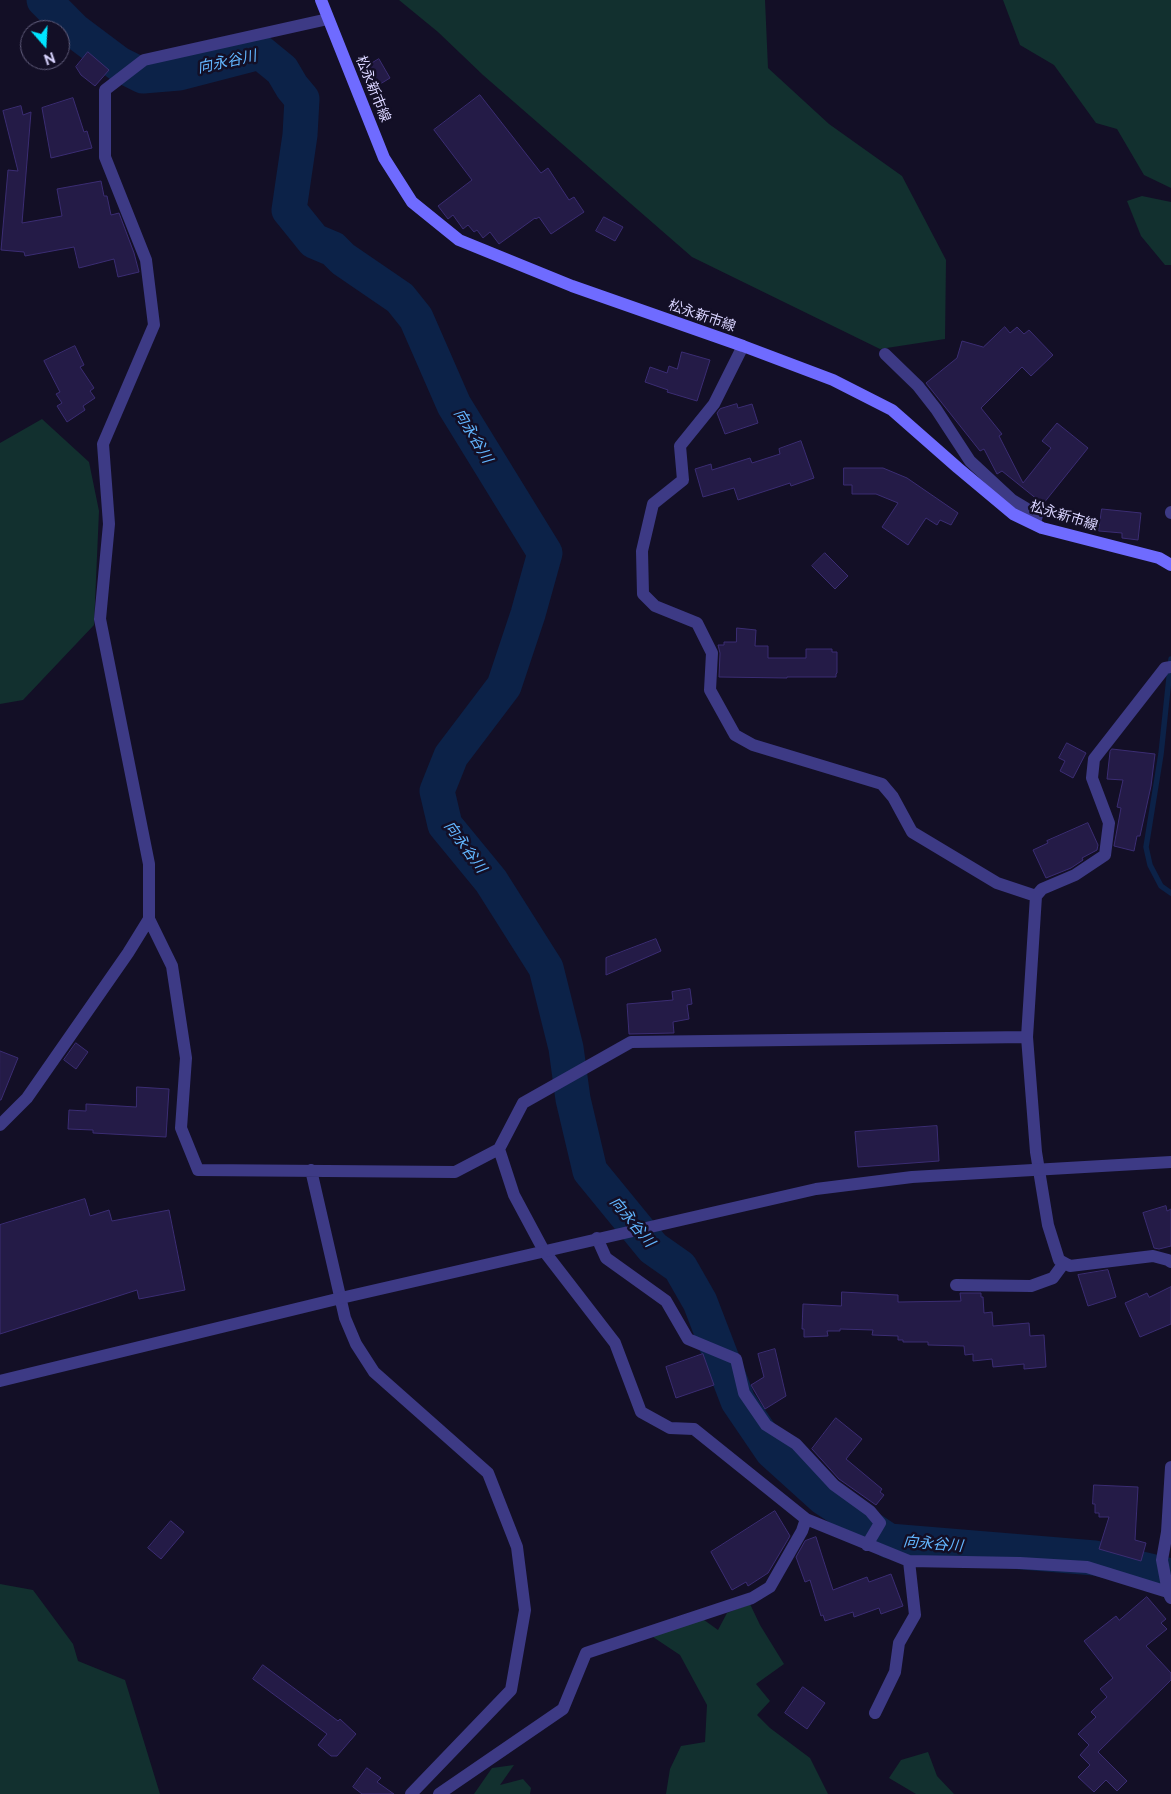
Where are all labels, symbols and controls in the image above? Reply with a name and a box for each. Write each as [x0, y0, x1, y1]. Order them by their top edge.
north arrow [20, 20, 70, 70]
water label: 向永谷川 [196, 47, 258, 77]
text: N [42, 49, 57, 68]
street label: 松永新市線 [352, 53, 394, 125]
street label: 松永新市線 [666, 297, 738, 335]
water label: 向永谷川 [450, 406, 496, 466]
street label: 松永新市線 [1028, 498, 1100, 534]
water label: 向永谷川 [440, 817, 490, 877]
water label: 向永谷川 [606, 1193, 658, 1251]
water label: 向永谷川 [902, 1532, 964, 1556]

